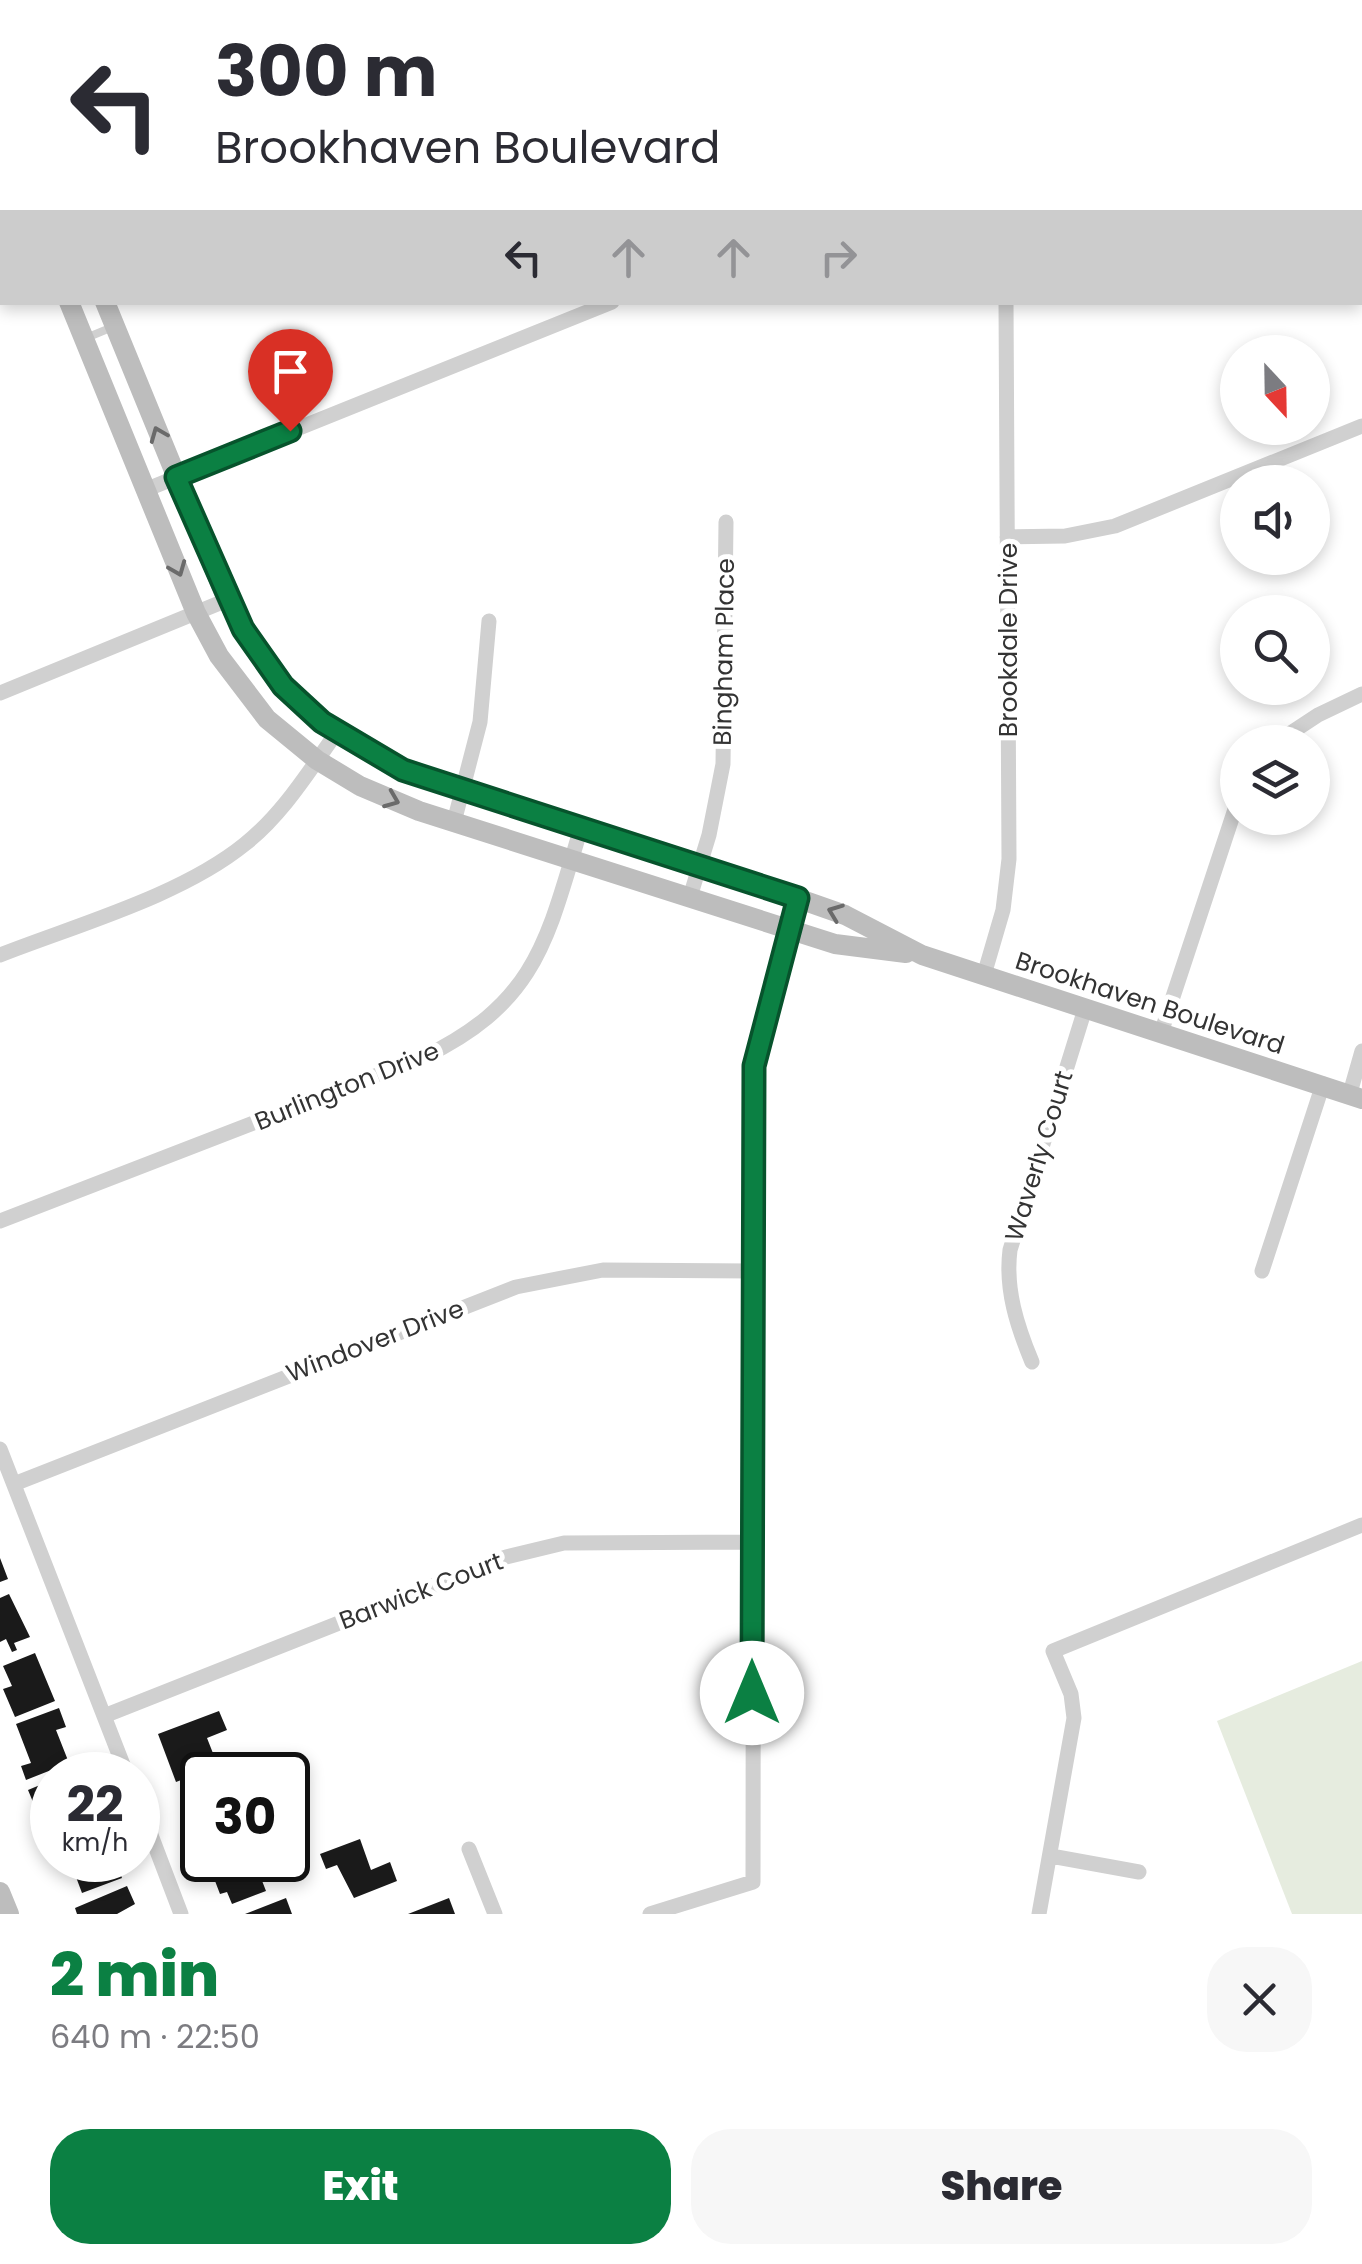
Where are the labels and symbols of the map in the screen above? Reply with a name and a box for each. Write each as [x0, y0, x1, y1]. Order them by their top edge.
pin [248, 329, 333, 432]
north arrow [1220, 335, 1330, 445]
one-way arrow [150, 426, 170, 444]
street label: Brookdale Drive [991, 543, 1026, 737]
street label: Bingham Place [705, 558, 743, 746]
one-way arrow [166, 559, 186, 577]
one-way arrow [382, 789, 400, 809]
one-way arrow [827, 904, 845, 924]
street label: Brookhaven Boulevard [1011, 943, 1289, 1063]
street label: Burlington Drive [249, 1033, 445, 1139]
street label: Waverly Court [996, 1066, 1082, 1246]
street label: Windover Drive [281, 1291, 469, 1391]
street label: Barwick Court [334, 1544, 508, 1638]
position arrow [700, 1641, 804, 1745]
speed limit sign: 30 [180, 1752, 310, 1882]

